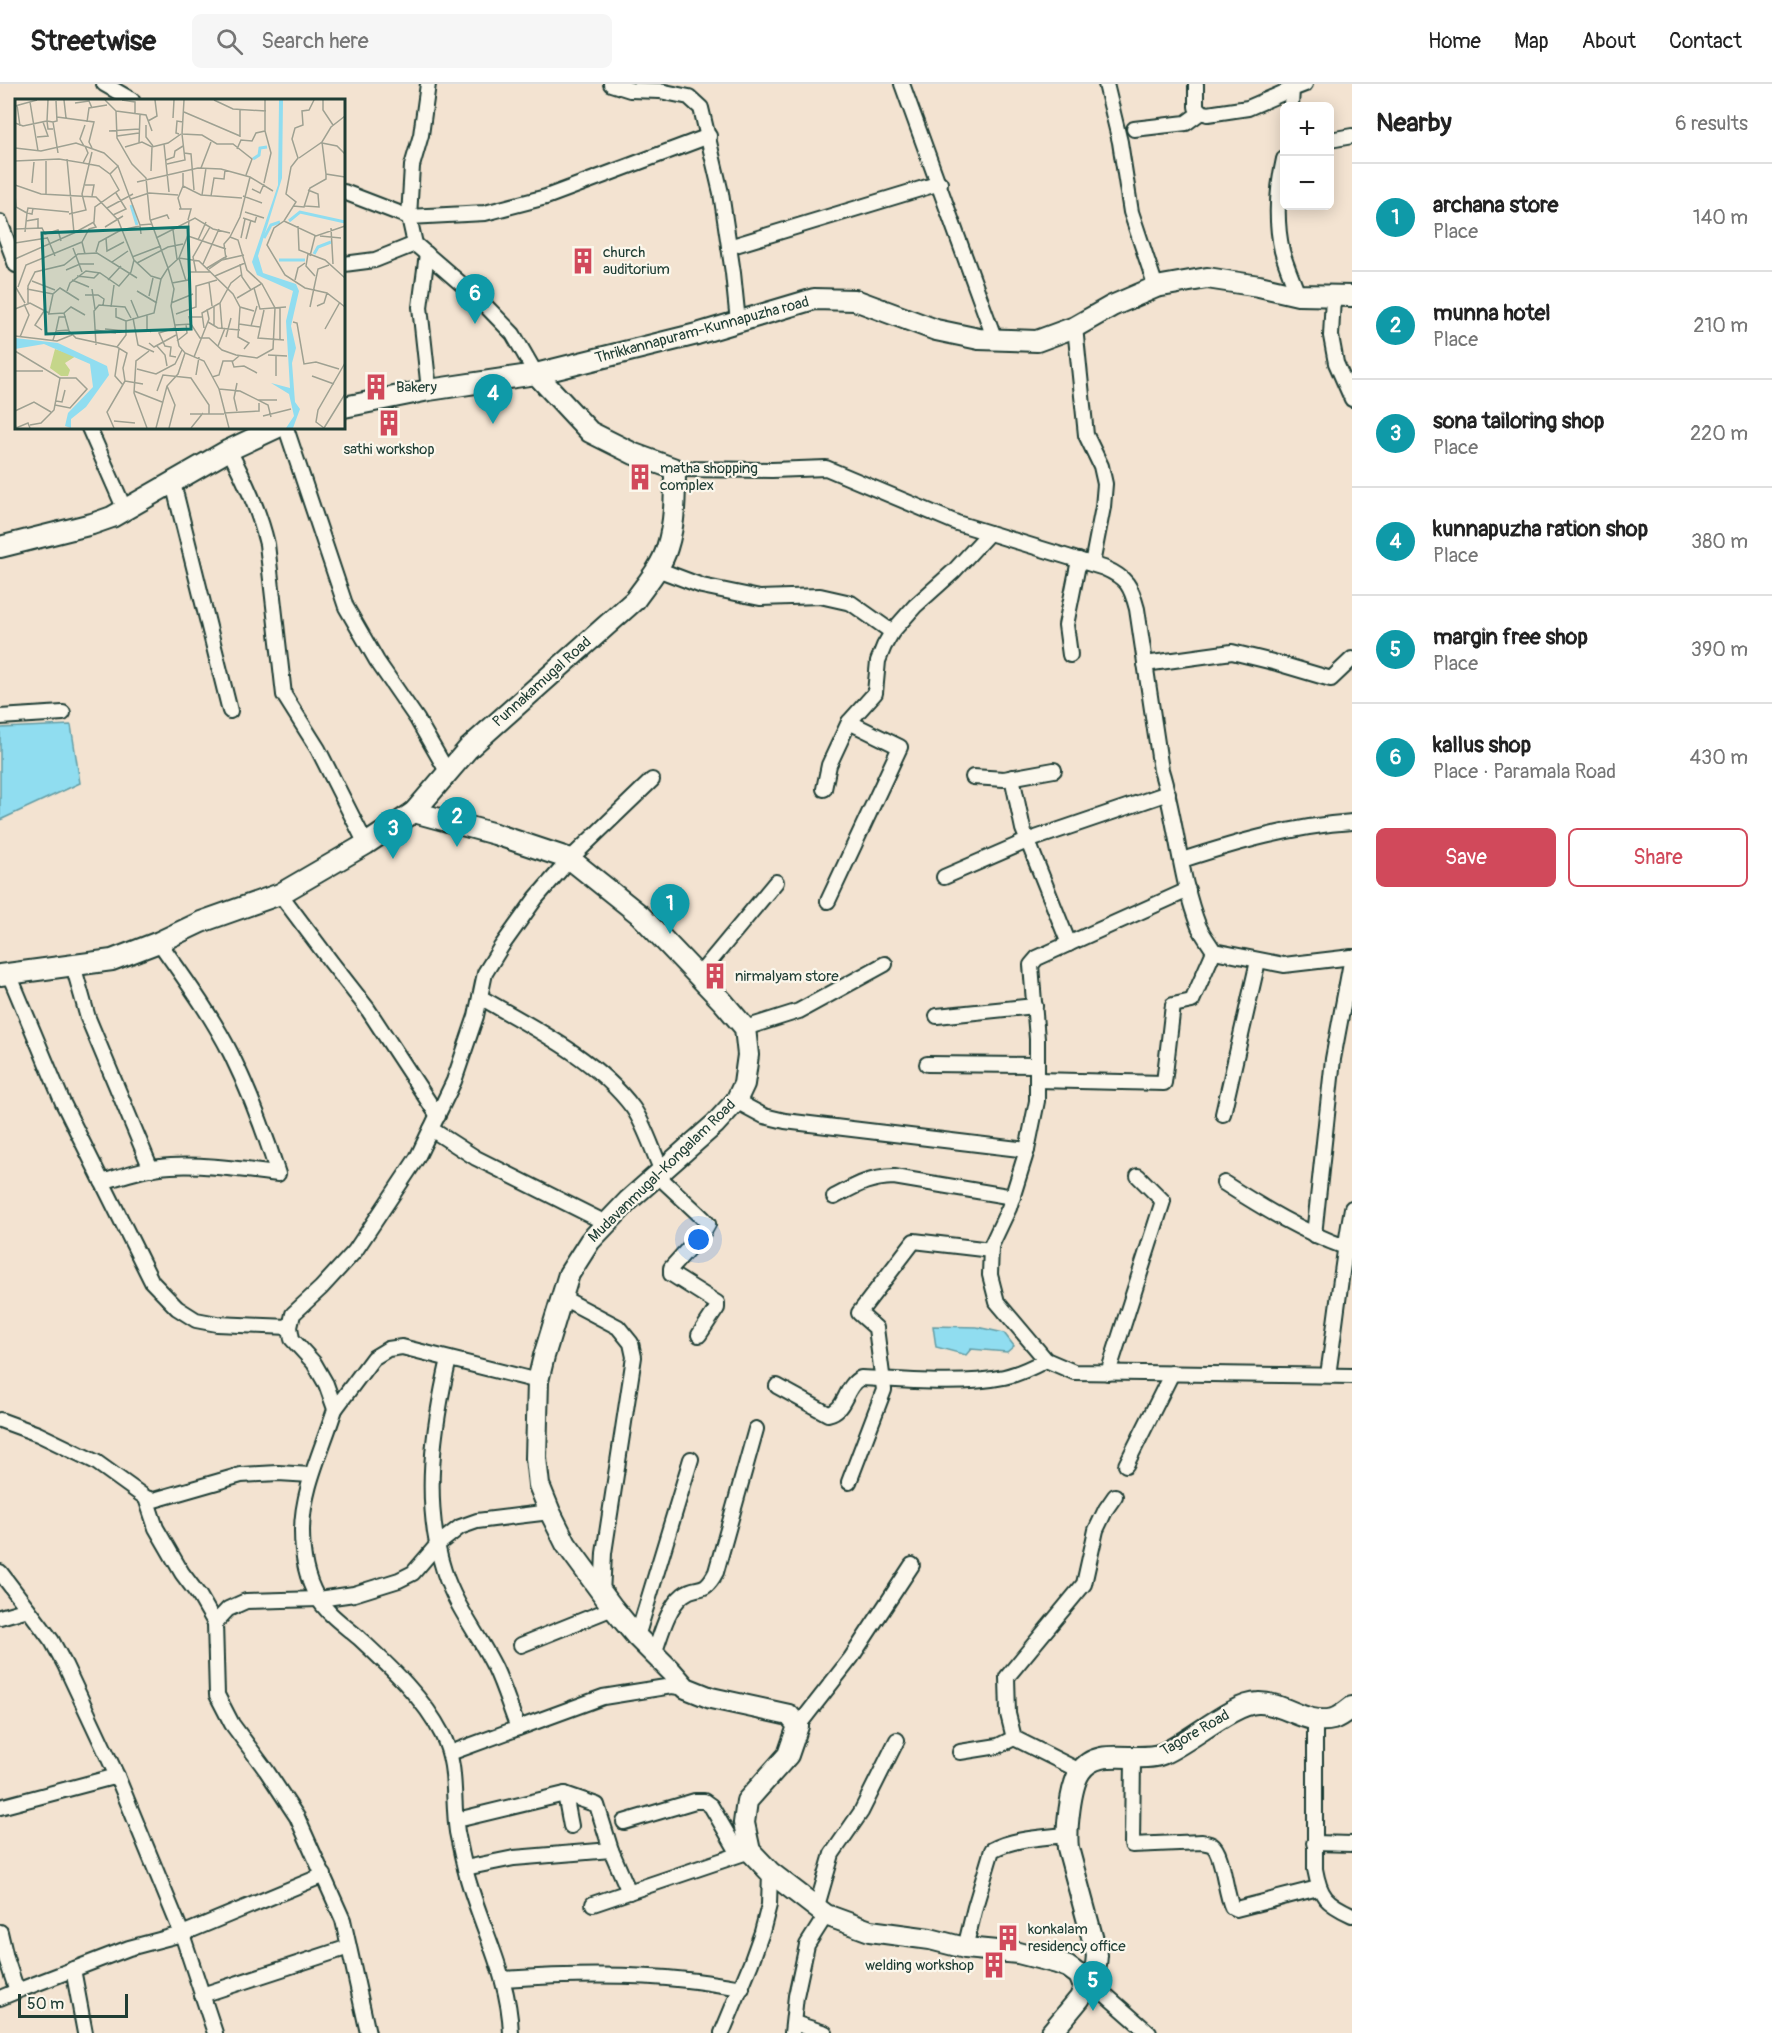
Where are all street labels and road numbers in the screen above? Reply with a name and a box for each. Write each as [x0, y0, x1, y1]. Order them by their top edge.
street label: Thrikkannapuram-Kunnapuzha road [593, 292, 811, 368]
street label: Punnakamugal Road [489, 633, 595, 731]
street label: Mudavanmugal-Kongalam Road [584, 1095, 740, 1247]
street label: Tagore Road [1157, 1706, 1233, 1760]

